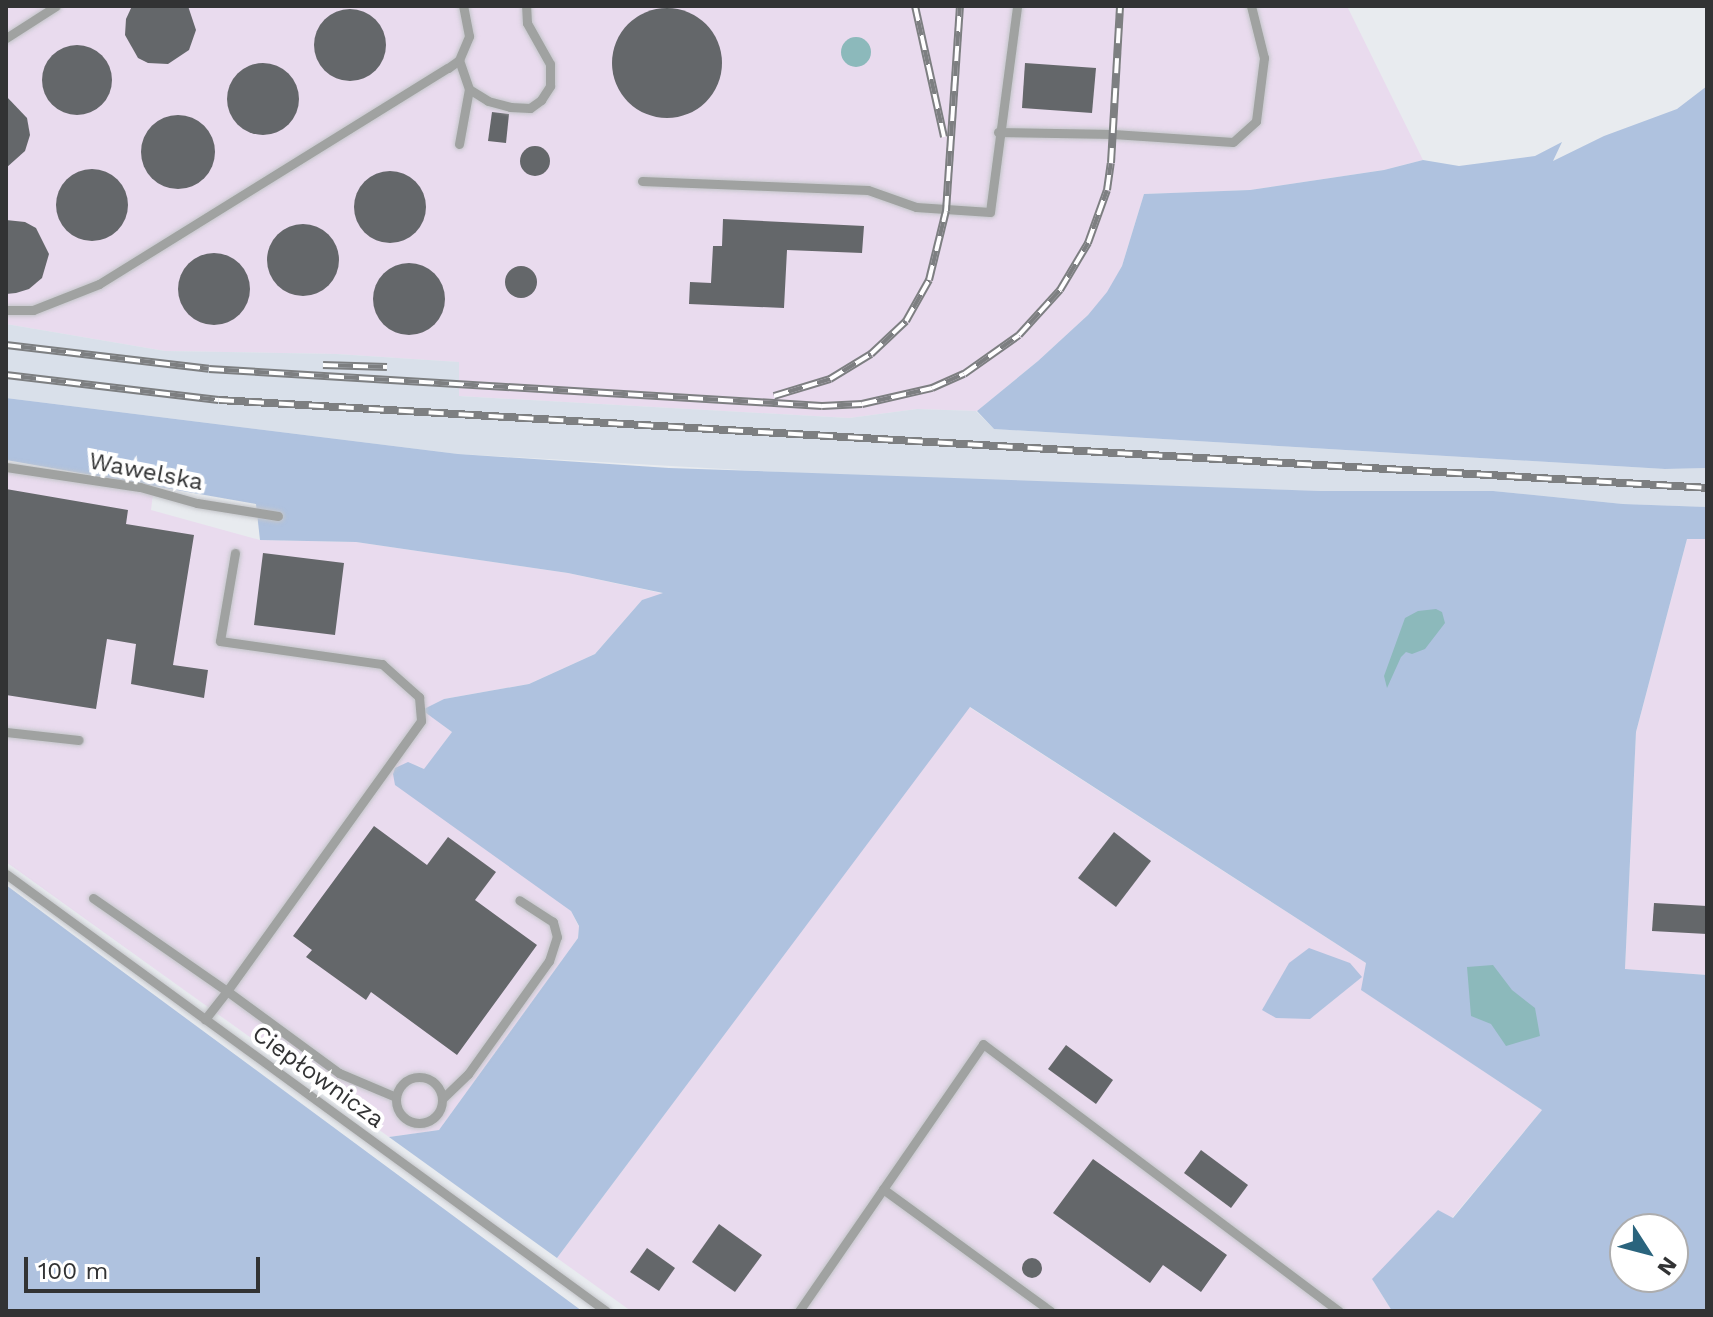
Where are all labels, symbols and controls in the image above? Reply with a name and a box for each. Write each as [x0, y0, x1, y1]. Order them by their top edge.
street label: Wawelska [86, 447, 206, 497]
street label: Ciepłownicza [247, 1020, 389, 1134]
north arrow [1609, 1213, 1689, 1293]
scale bar [28, 1241, 264, 1291]
text: N [1652, 1252, 1682, 1280]
text: 100 m [38, 1257, 108, 1285]

